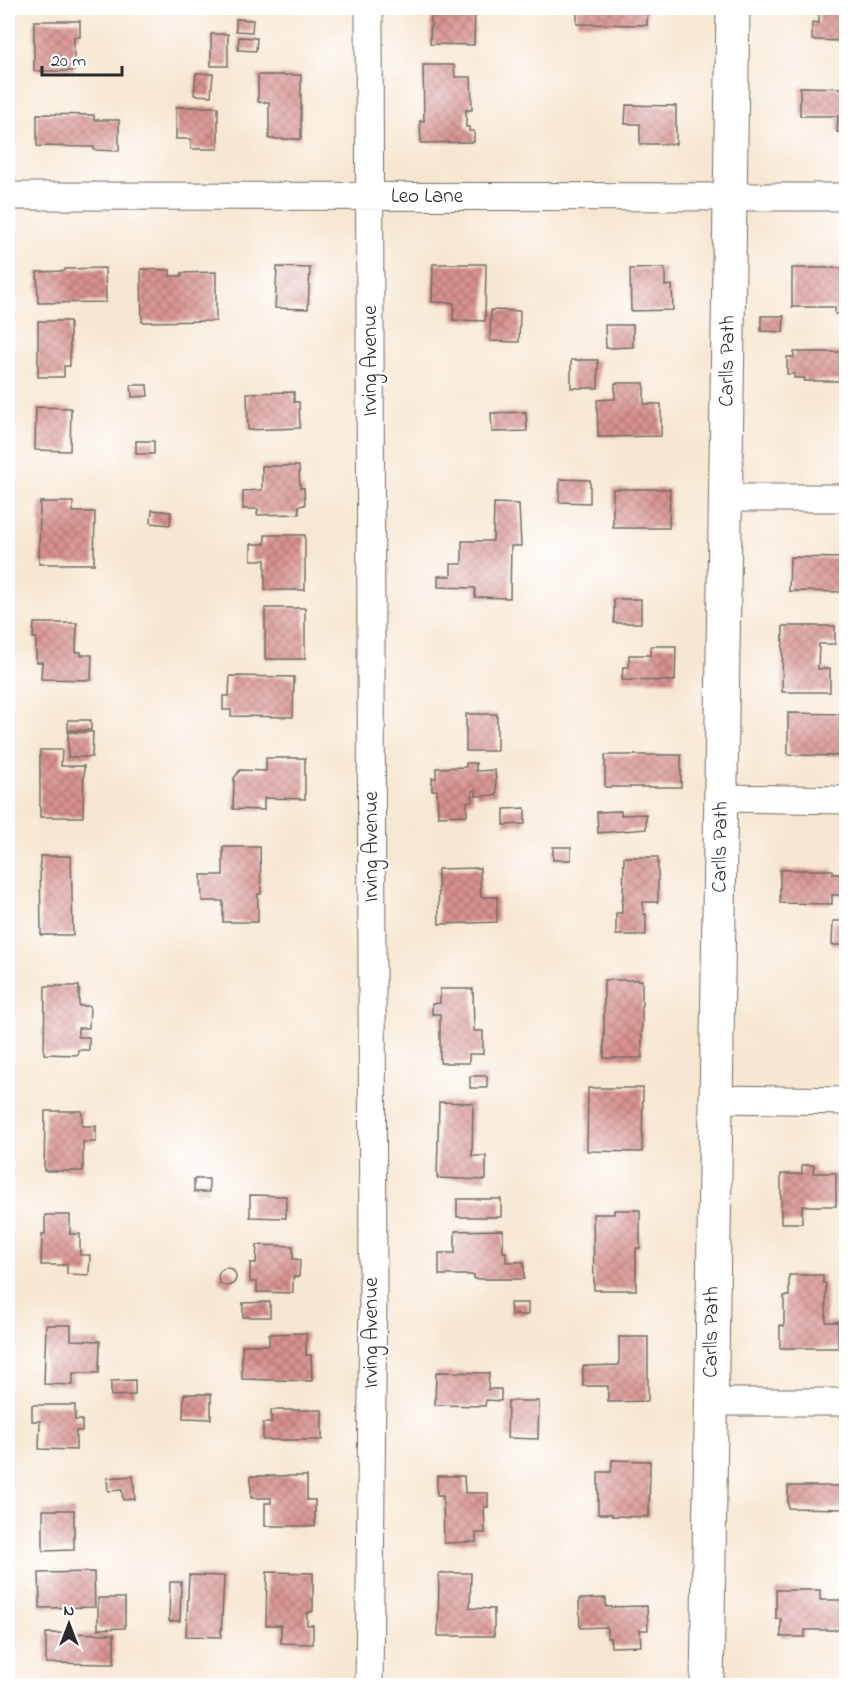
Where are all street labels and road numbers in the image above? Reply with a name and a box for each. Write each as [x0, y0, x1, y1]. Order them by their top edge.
street label: Leo Lane [391, 182, 464, 212]
street label: Irving Avenue [356, 305, 388, 417]
street label: Carlls Path [712, 315, 744, 407]
street label: Irving Avenue [357, 791, 389, 903]
street label: Carlls Path [705, 801, 737, 893]
street label: Irving Avenue [357, 1277, 389, 1389]
street label: Carlls Path [696, 1286, 728, 1378]

